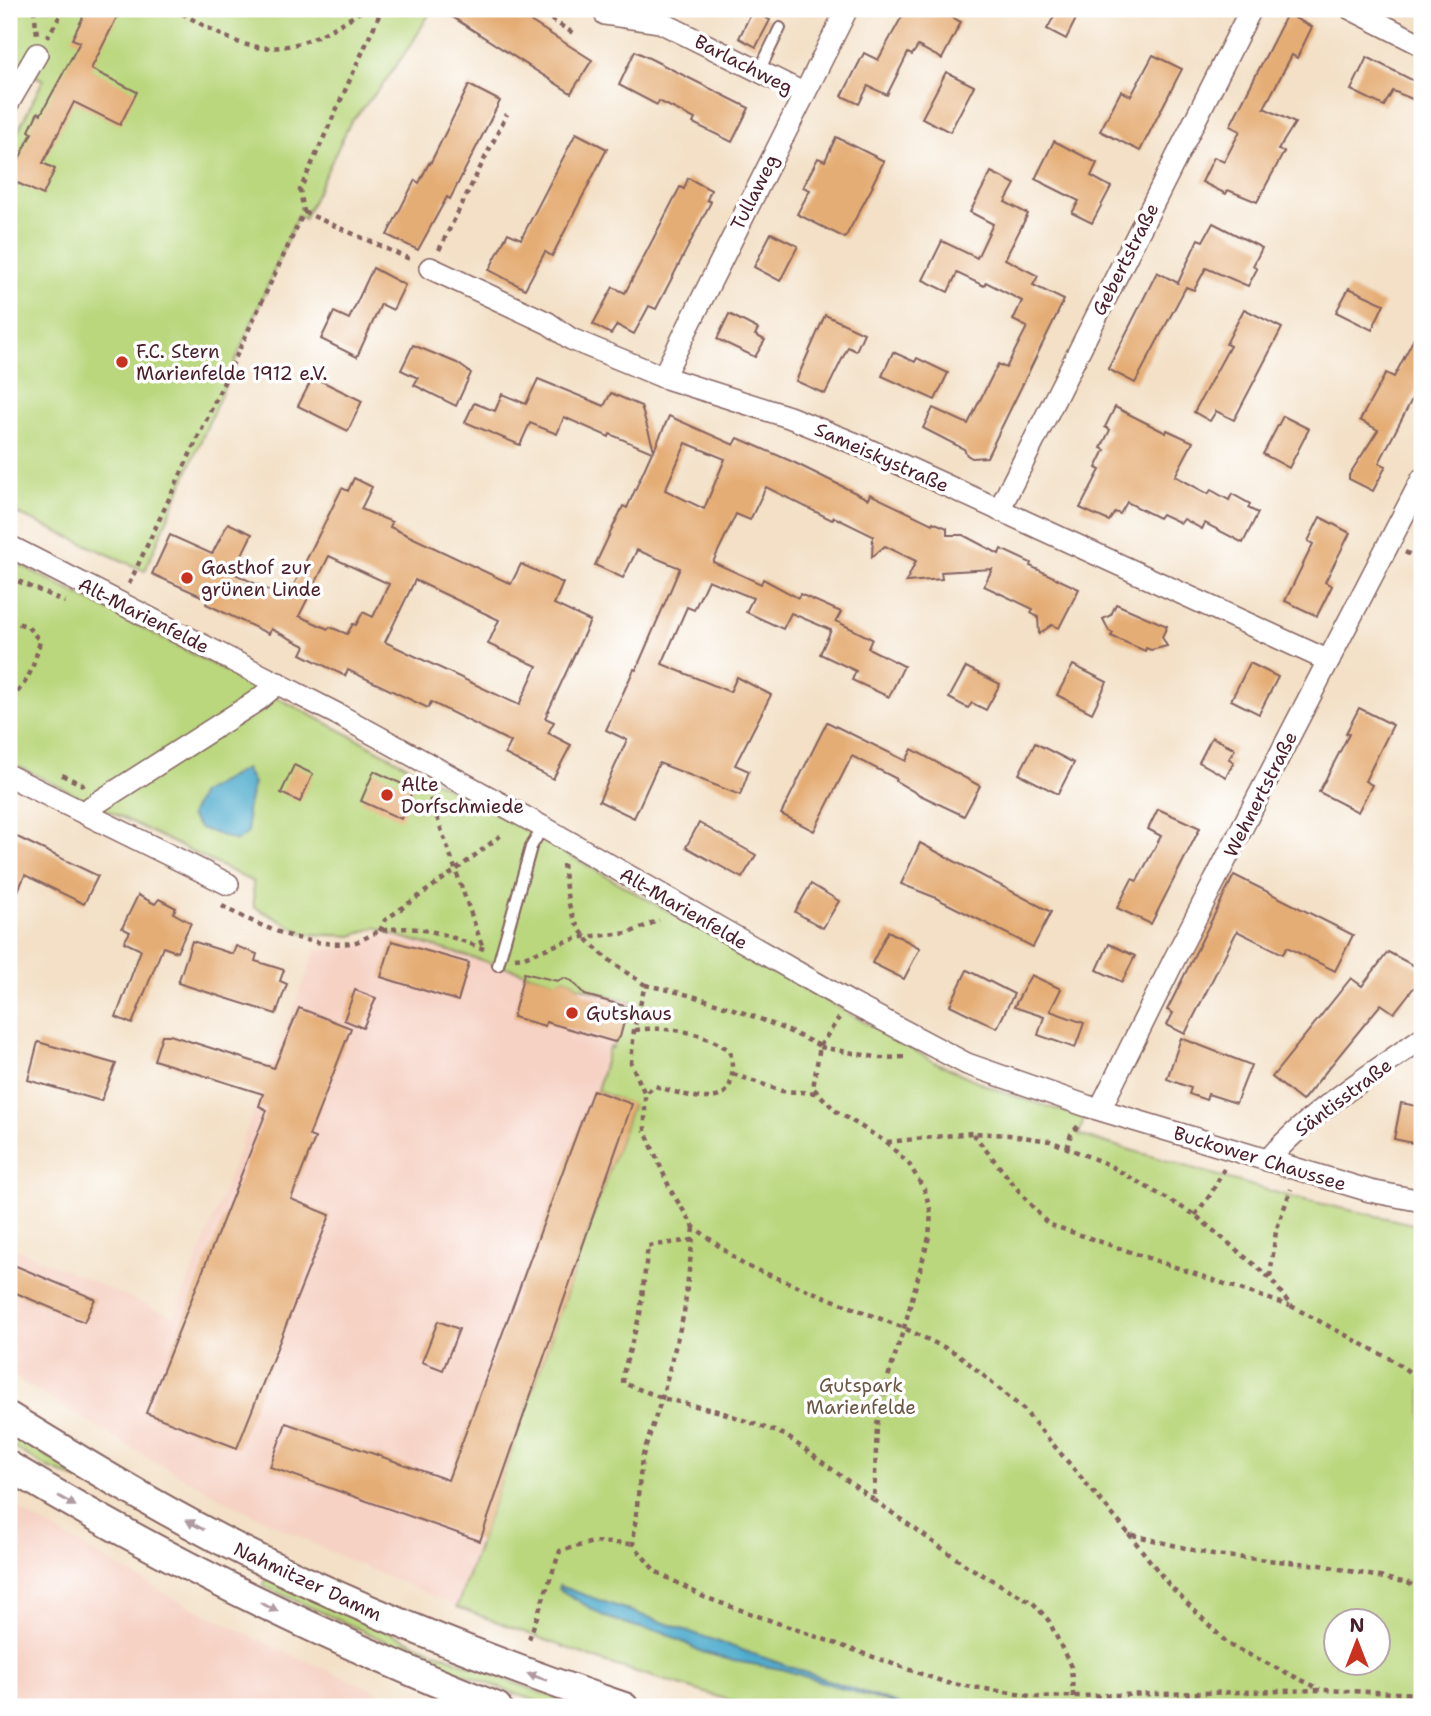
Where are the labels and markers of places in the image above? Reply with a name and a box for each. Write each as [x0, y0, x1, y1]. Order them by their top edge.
place label: F.C. Stern Marienfelde 1912 e.V. [136, 339, 327, 386]
marker: F.C. Stern Marienfelde 1912 e.V. [114, 354, 130, 370]
place label: Gasthof zur grünen Linde [201, 555, 321, 602]
marker: Gasthof zur grünen Linde [179, 570, 195, 586]
place label: Alte Dorfschmiede [401, 772, 524, 819]
marker: Alte Dorfschmiede [379, 787, 395, 803]
place label: Gutshaus [586, 1001, 672, 1026]
marker: Gutshaus [564, 1005, 580, 1021]

